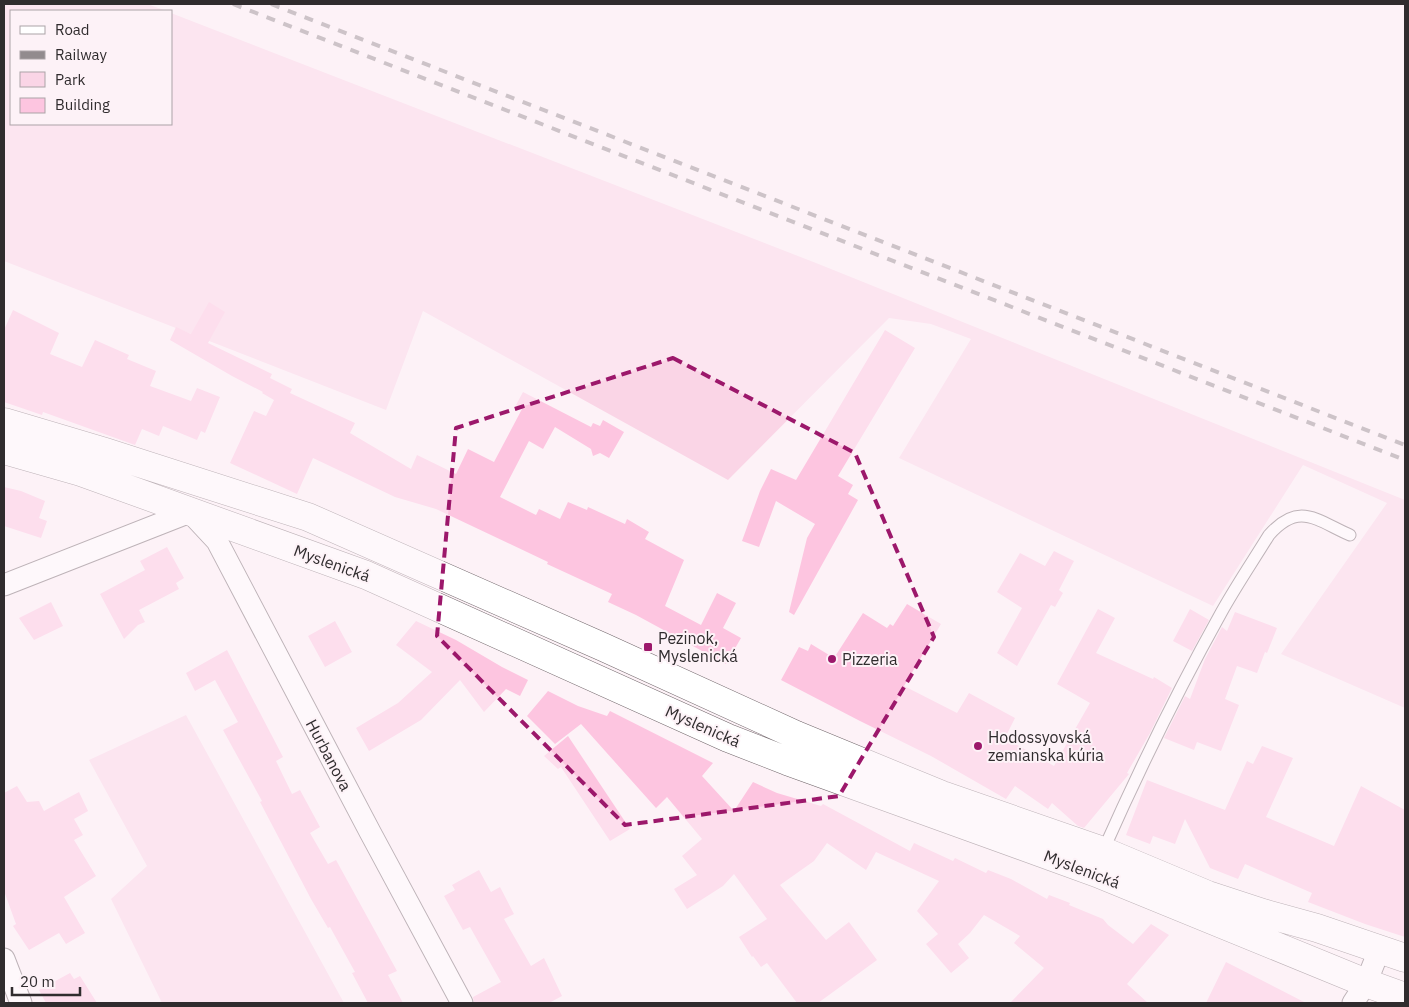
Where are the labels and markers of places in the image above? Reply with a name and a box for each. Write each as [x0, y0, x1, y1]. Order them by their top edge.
place label: Pezinok, Myslenická [658, 628, 738, 666]
marker: Pezinok, Myslenická [642, 641, 654, 653]
place label: Pizzeria [842, 649, 898, 669]
marker: Pizzeria [826, 653, 838, 665]
place label: Hodossyovská zemianska kúria [988, 727, 1104, 765]
marker: Hodossyovská zemianska kúria [972, 740, 984, 752]

